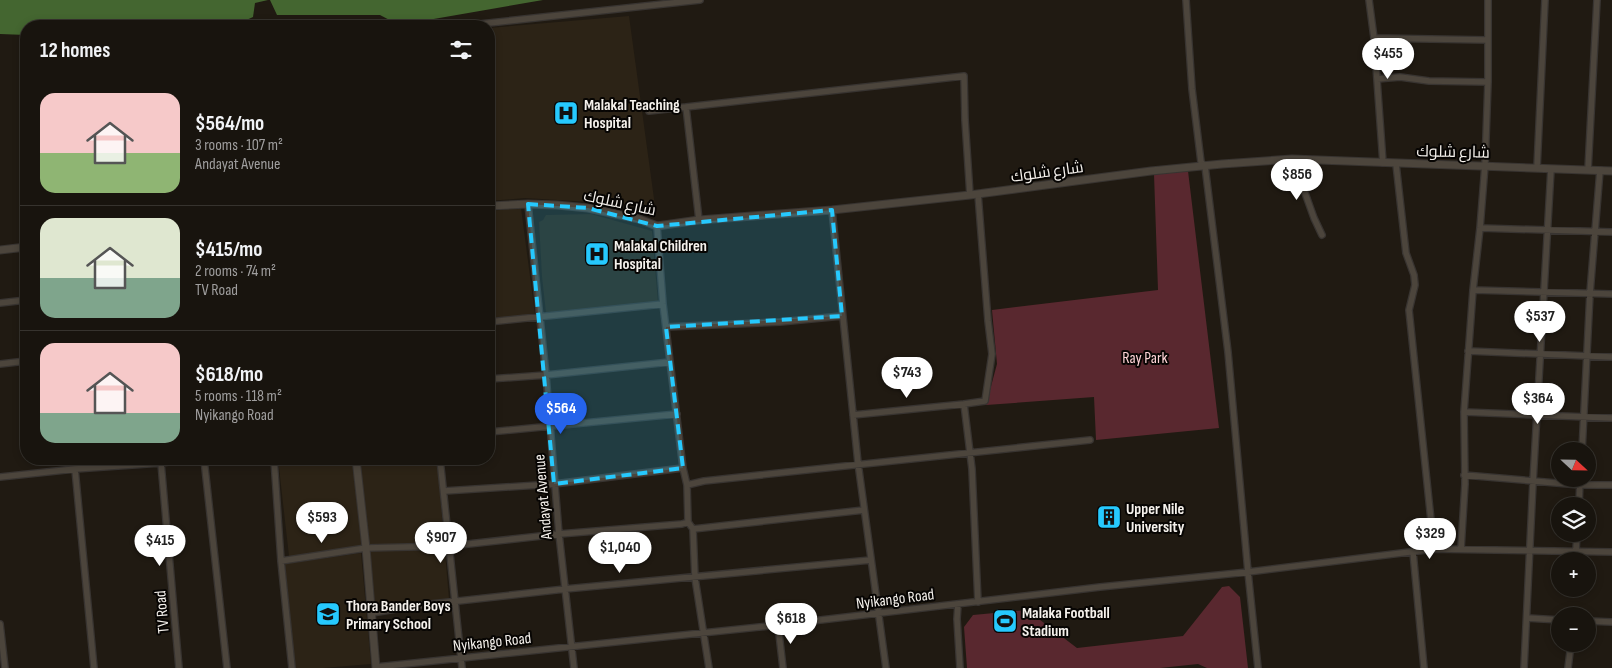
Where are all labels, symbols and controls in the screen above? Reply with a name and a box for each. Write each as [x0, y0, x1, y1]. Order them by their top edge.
icon: filters [447, 36, 475, 64]
text: 12 homes [40, 38, 110, 63]
pin: $455 [1358, 38, 1418, 80]
text: $455 [1373, 44, 1403, 63]
place label: Malakal Teaching Hospital [584, 96, 680, 133]
hospital icon: Malakal Teaching Hospital [553, 100, 579, 126]
text: $564/mo [195, 111, 264, 136]
icon: home [80, 113, 140, 173]
text: 3 rooms · 107 m² [195, 136, 283, 155]
street label: شارع شلوك [1416, 142, 1490, 164]
text: Andayat Avenue [195, 155, 280, 174]
street label: شارع شلوك [1010, 158, 1085, 188]
pin: $856 [1267, 158, 1327, 201]
text: $856 [1282, 165, 1312, 184]
street label: شارع شلوك [582, 187, 658, 221]
text: $415/mo [195, 237, 262, 262]
place label: Malakal Children Hospital [614, 237, 707, 274]
icon: home [80, 238, 140, 298]
hospital icon: Malakal Children Hospital [584, 241, 610, 267]
text: 2 rooms · 74 m² [195, 262, 276, 281]
text: TV Road [195, 281, 238, 300]
pin: $537 [1510, 300, 1570, 343]
text: $537 [1525, 307, 1555, 326]
park label: Ray Park [1122, 349, 1168, 368]
pin: $743 [877, 356, 937, 399]
text: $618/mo [195, 362, 263, 387]
icon: home [80, 363, 140, 423]
text: $743 [893, 363, 921, 382]
pin: $364 [1508, 382, 1568, 425]
text: 5 rooms · 118 m² [195, 387, 282, 406]
text: $364 [1523, 389, 1553, 408]
pin: $564 [531, 392, 591, 435]
text: $564 [546, 399, 576, 418]
text: Nyikango Road [195, 406, 274, 425]
north arrow [1551, 442, 1596, 488]
map controls [1551, 442, 1596, 652]
street label: Andayat Avenue [530, 454, 557, 541]
button: layers [1551, 497, 1596, 542]
place label: Upper Nile University [1126, 500, 1185, 537]
pin: $593 [292, 502, 352, 544]
building icon: Upper Nile University [1096, 504, 1122, 530]
text: $593 [307, 508, 337, 527]
pin: $329 [1400, 518, 1460, 560]
pin: $907 [411, 522, 471, 564]
pin: $415 [130, 524, 190, 567]
text: $329 [1415, 524, 1445, 543]
text: $907 [426, 528, 456, 547]
text: $415 [146, 531, 175, 550]
pin: $1,040 [579, 532, 661, 574]
text: $1,040 [599, 538, 641, 557]
button: + [1551, 552, 1596, 597]
street label: Nyikango Road [855, 585, 935, 614]
street label: TV Road [151, 590, 174, 634]
place label: Thora Bander Boys Primary School [346, 597, 451, 634]
school or university icon: Thora Bander Boys Primary School [315, 601, 341, 627]
pin: $618 [761, 602, 821, 645]
place label: Malaka Football Stadium [1022, 604, 1110, 641]
button: − [1551, 607, 1596, 652]
sports icon: Malaka Football Stadium [992, 608, 1018, 634]
text: $618 [776, 609, 806, 628]
street label: Nyikango Road [452, 629, 532, 656]

